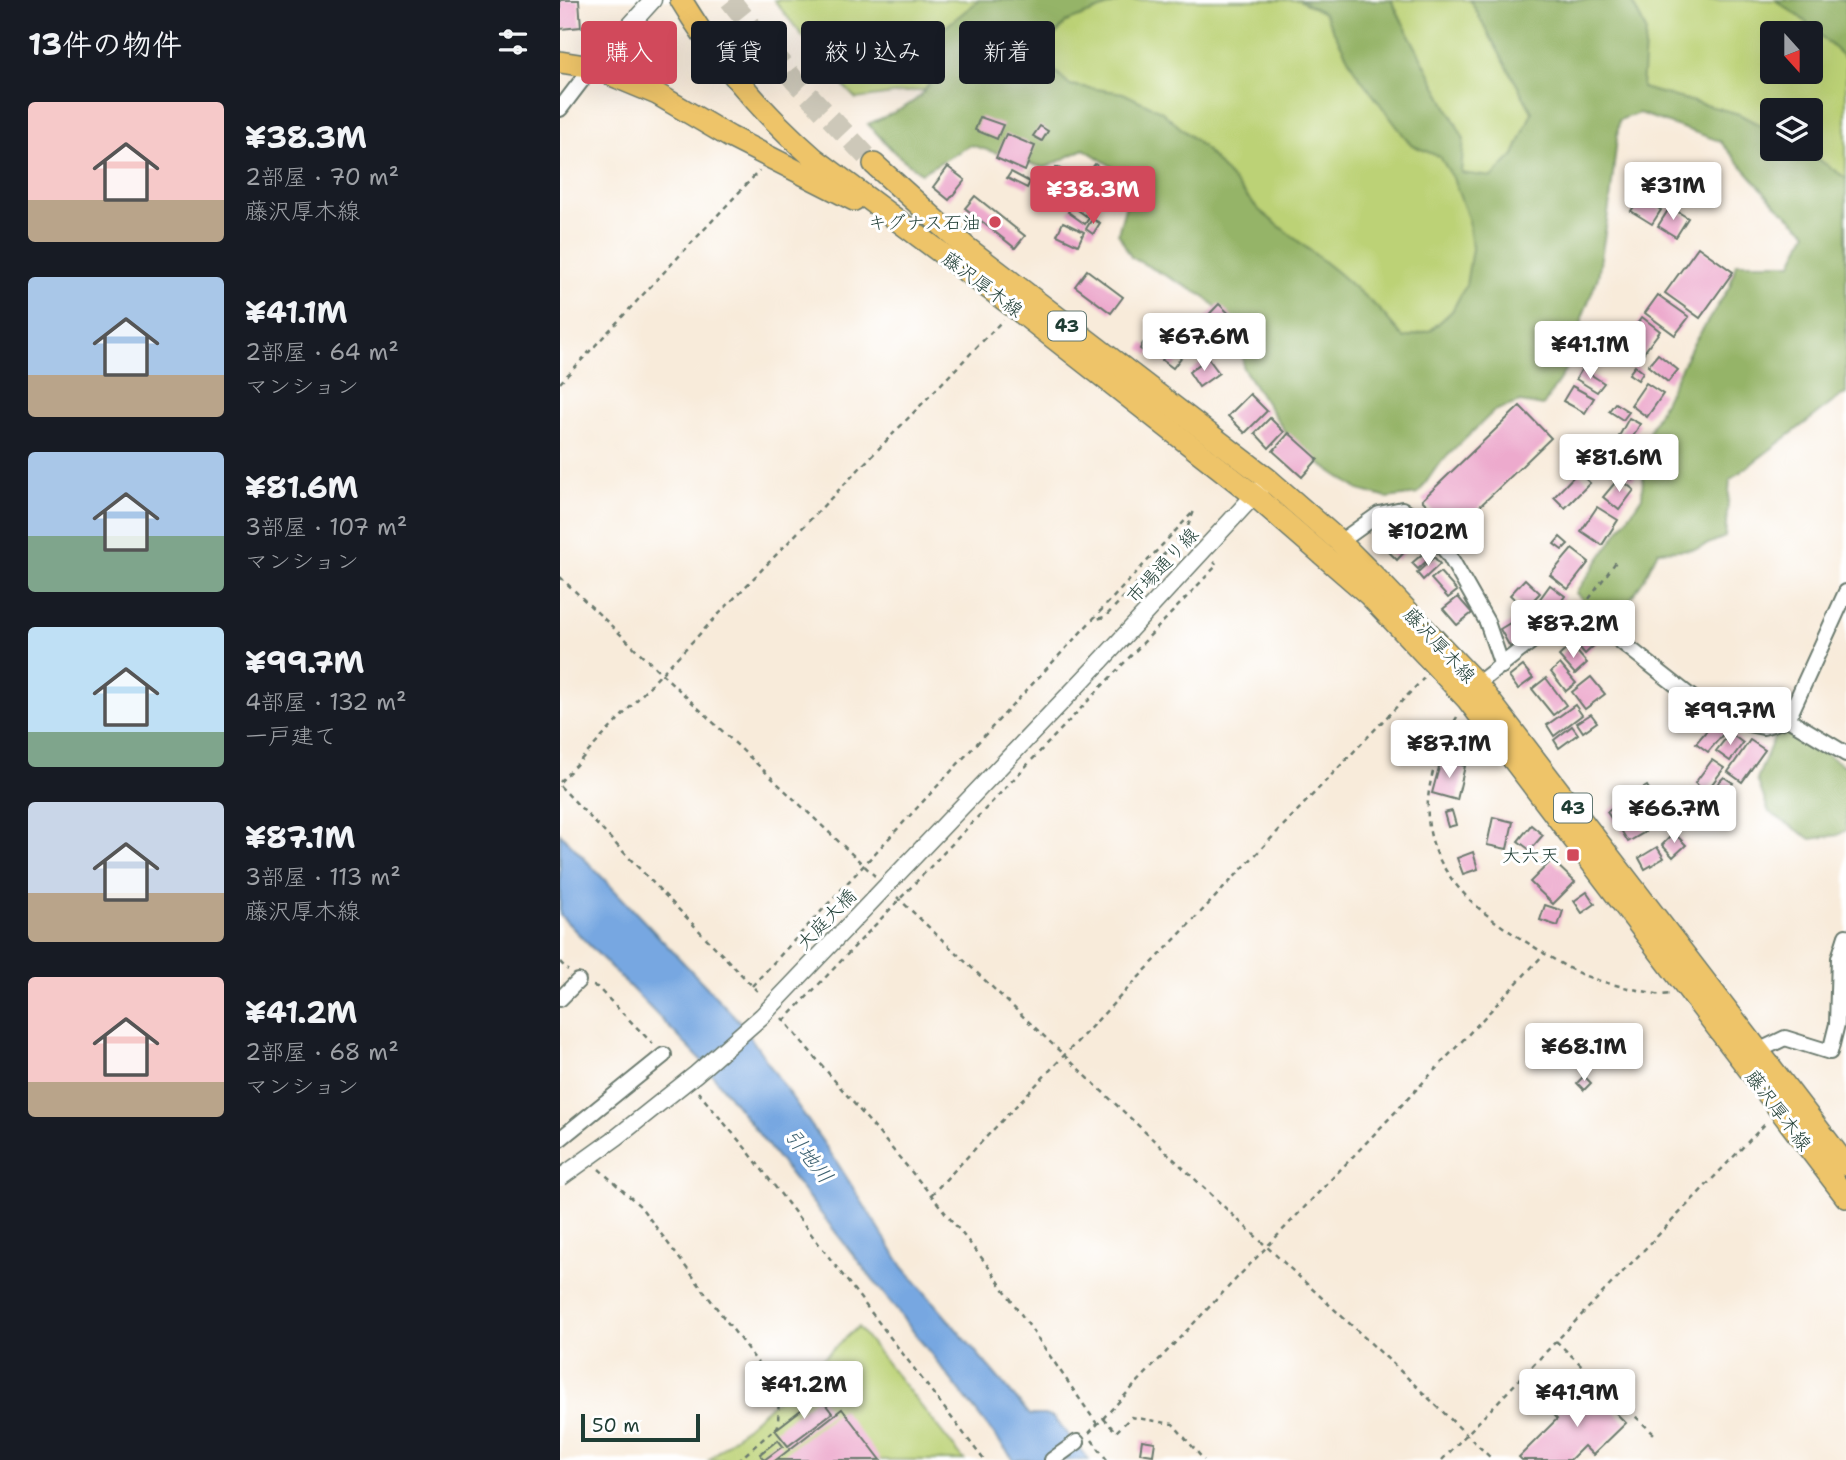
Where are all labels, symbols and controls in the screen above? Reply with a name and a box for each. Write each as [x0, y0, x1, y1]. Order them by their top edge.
chip: 購入 [581, 21, 677, 84]
chip: 賃貸 [691, 21, 787, 84]
chip: 絞り込み [801, 21, 945, 84]
chip: 新着 [959, 21, 1055, 84]
north arrow [1760, 21, 1824, 84]
map controls [1760, 21, 1823, 161]
icon: filters [494, 23, 532, 61]
text: 13件の物件 [28, 24, 182, 65]
button: layers [1760, 98, 1823, 161]
text: ¥38.3M [245, 117, 367, 158]
icon: home [84, 130, 168, 214]
text: 2部屋 · 70 m² [245, 162, 399, 192]
pin: ¥31M [1632, 162, 1714, 222]
pin: ¥38.3M [1036, 166, 1150, 226]
text: ¥31M [1640, 170, 1706, 200]
text: ¥38.3M [1046, 174, 1140, 204]
text: 藤沢厚木線 [245, 196, 360, 226]
place label: キグナス石油 [868, 210, 981, 235]
marker: キグナス石油 [987, 214, 1003, 230]
street label: 藤沢厚木線 [937, 246, 1028, 323]
text: ¥41.1M [245, 292, 348, 333]
icon: home [84, 305, 168, 389]
road number: 43 [1048, 312, 1086, 340]
pin: ¥67.6M [1147, 314, 1261, 373]
text: ¥67.6M [1159, 321, 1249, 351]
pin: ¥41.1M [1533, 322, 1647, 381]
text: ¥41.1M [1551, 329, 1629, 359]
text: 2部屋 · 64 m² [245, 337, 399, 367]
text: マンション [245, 371, 359, 401]
pin: ¥81.6M [1562, 434, 1676, 494]
text: ¥81.6M [1576, 442, 1662, 472]
text: ¥81.6M [245, 467, 358, 508]
icon: home [84, 480, 168, 564]
pin: ¥102M [1379, 508, 1477, 568]
text: 3部屋 · 107 m² [245, 512, 407, 542]
text: ¥102M [1388, 516, 1468, 546]
street label: 市場通り線 [1121, 522, 1204, 609]
text: マンション [245, 546, 359, 576]
pin: ¥87.2M [1516, 600, 1630, 660]
street label: 藤沢厚木線 [1398, 602, 1481, 689]
text: ¥87.2M [1527, 608, 1619, 638]
text: ¥99.7M [245, 642, 364, 683]
icon: home [84, 655, 168, 739]
text: 4部屋 · 132 m² [245, 687, 407, 717]
pin: ¥99.7M [1673, 688, 1787, 747]
text: ¥99.7M [1684, 695, 1776, 725]
pin: ¥87.1M [1392, 720, 1506, 780]
text: 一戸建て [245, 721, 337, 751]
text: ¥87.1M [1407, 728, 1491, 758]
pin: ¥66.7M [1617, 786, 1731, 845]
text: ¥66.7M [1628, 793, 1720, 823]
road number: 43 [1554, 794, 1592, 822]
text: ¥87.1M [245, 817, 355, 858]
icon: home [84, 830, 168, 914]
place label: 大六天 [1502, 843, 1559, 868]
marker: 大六天 [1565, 847, 1581, 863]
text: 3部屋 · 113 m² [245, 862, 401, 892]
street label: 大庭大橋 [791, 883, 862, 955]
text: 藤沢厚木線 [245, 896, 360, 926]
text: ¥41.2M [245, 992, 357, 1033]
icon: home [84, 1005, 168, 1089]
pin: ¥68.1M [1527, 1024, 1641, 1083]
text: ¥68.1M [1541, 1031, 1627, 1061]
text: 2部屋 · 68 m² [245, 1037, 399, 1067]
street label: 藤沢厚木線 [1740, 1065, 1817, 1156]
text: マンション [245, 1071, 359, 1101]
water label: 引地川 [779, 1123, 839, 1189]
pin: ¥41.2M [747, 1362, 861, 1421]
text: ¥41.2M [761, 1369, 847, 1399]
pin: ¥41.9M [1520, 1370, 1634, 1429]
text: ¥41.9M [1535, 1377, 1619, 1407]
scale bar [581, 1411, 700, 1443]
text: 50 m [592, 1413, 640, 1438]

